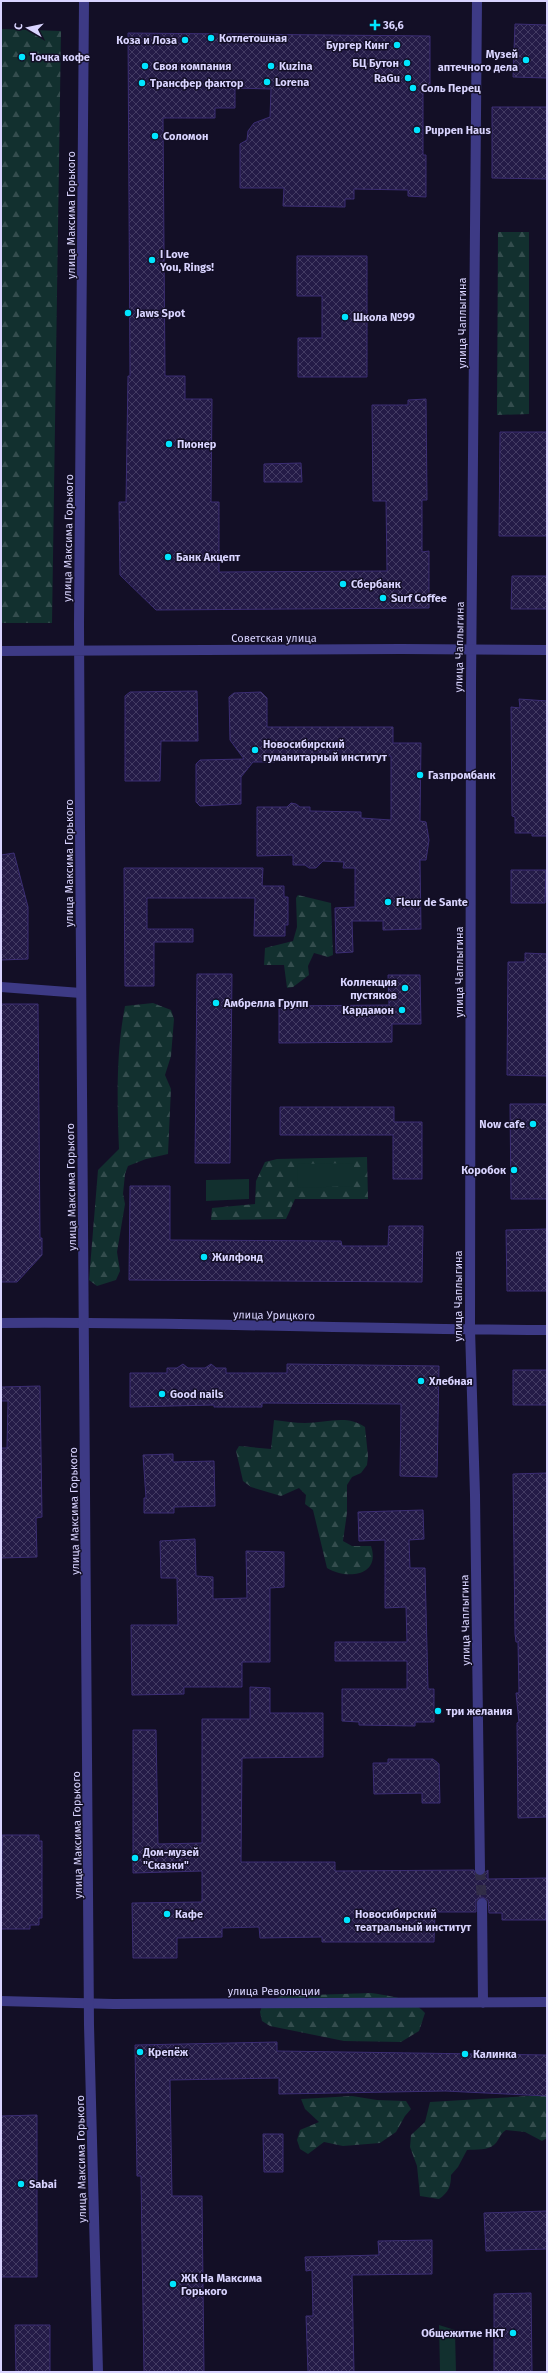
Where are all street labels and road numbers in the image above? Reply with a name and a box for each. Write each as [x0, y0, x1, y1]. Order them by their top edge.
street label: улица Максима Горького [65, 151, 78, 279]
street label: улица Чаплыгина [456, 277, 469, 369]
street label: улица Максима Горького [61, 474, 76, 602]
street label: улица Чаплыгина [452, 601, 467, 693]
street label: Советская улица [231, 632, 317, 645]
street label: улица Максима Горького [63, 799, 76, 927]
street label: улица Чаплыгина [453, 926, 466, 1018]
street label: улица Максима Горького [64, 1123, 79, 1251]
street label: улица Чаплыгина [452, 1250, 465, 1342]
street label: улица Урицкого [233, 1308, 315, 1323]
street label: улица Максима Горького [67, 1447, 82, 1575]
street label: улица Чаплыгина [458, 1574, 473, 1666]
street label: улица Максима Горького [70, 1771, 85, 1899]
street label: улица Революции [228, 1985, 320, 1998]
street label: улица Максима Горького [74, 2095, 89, 2223]

